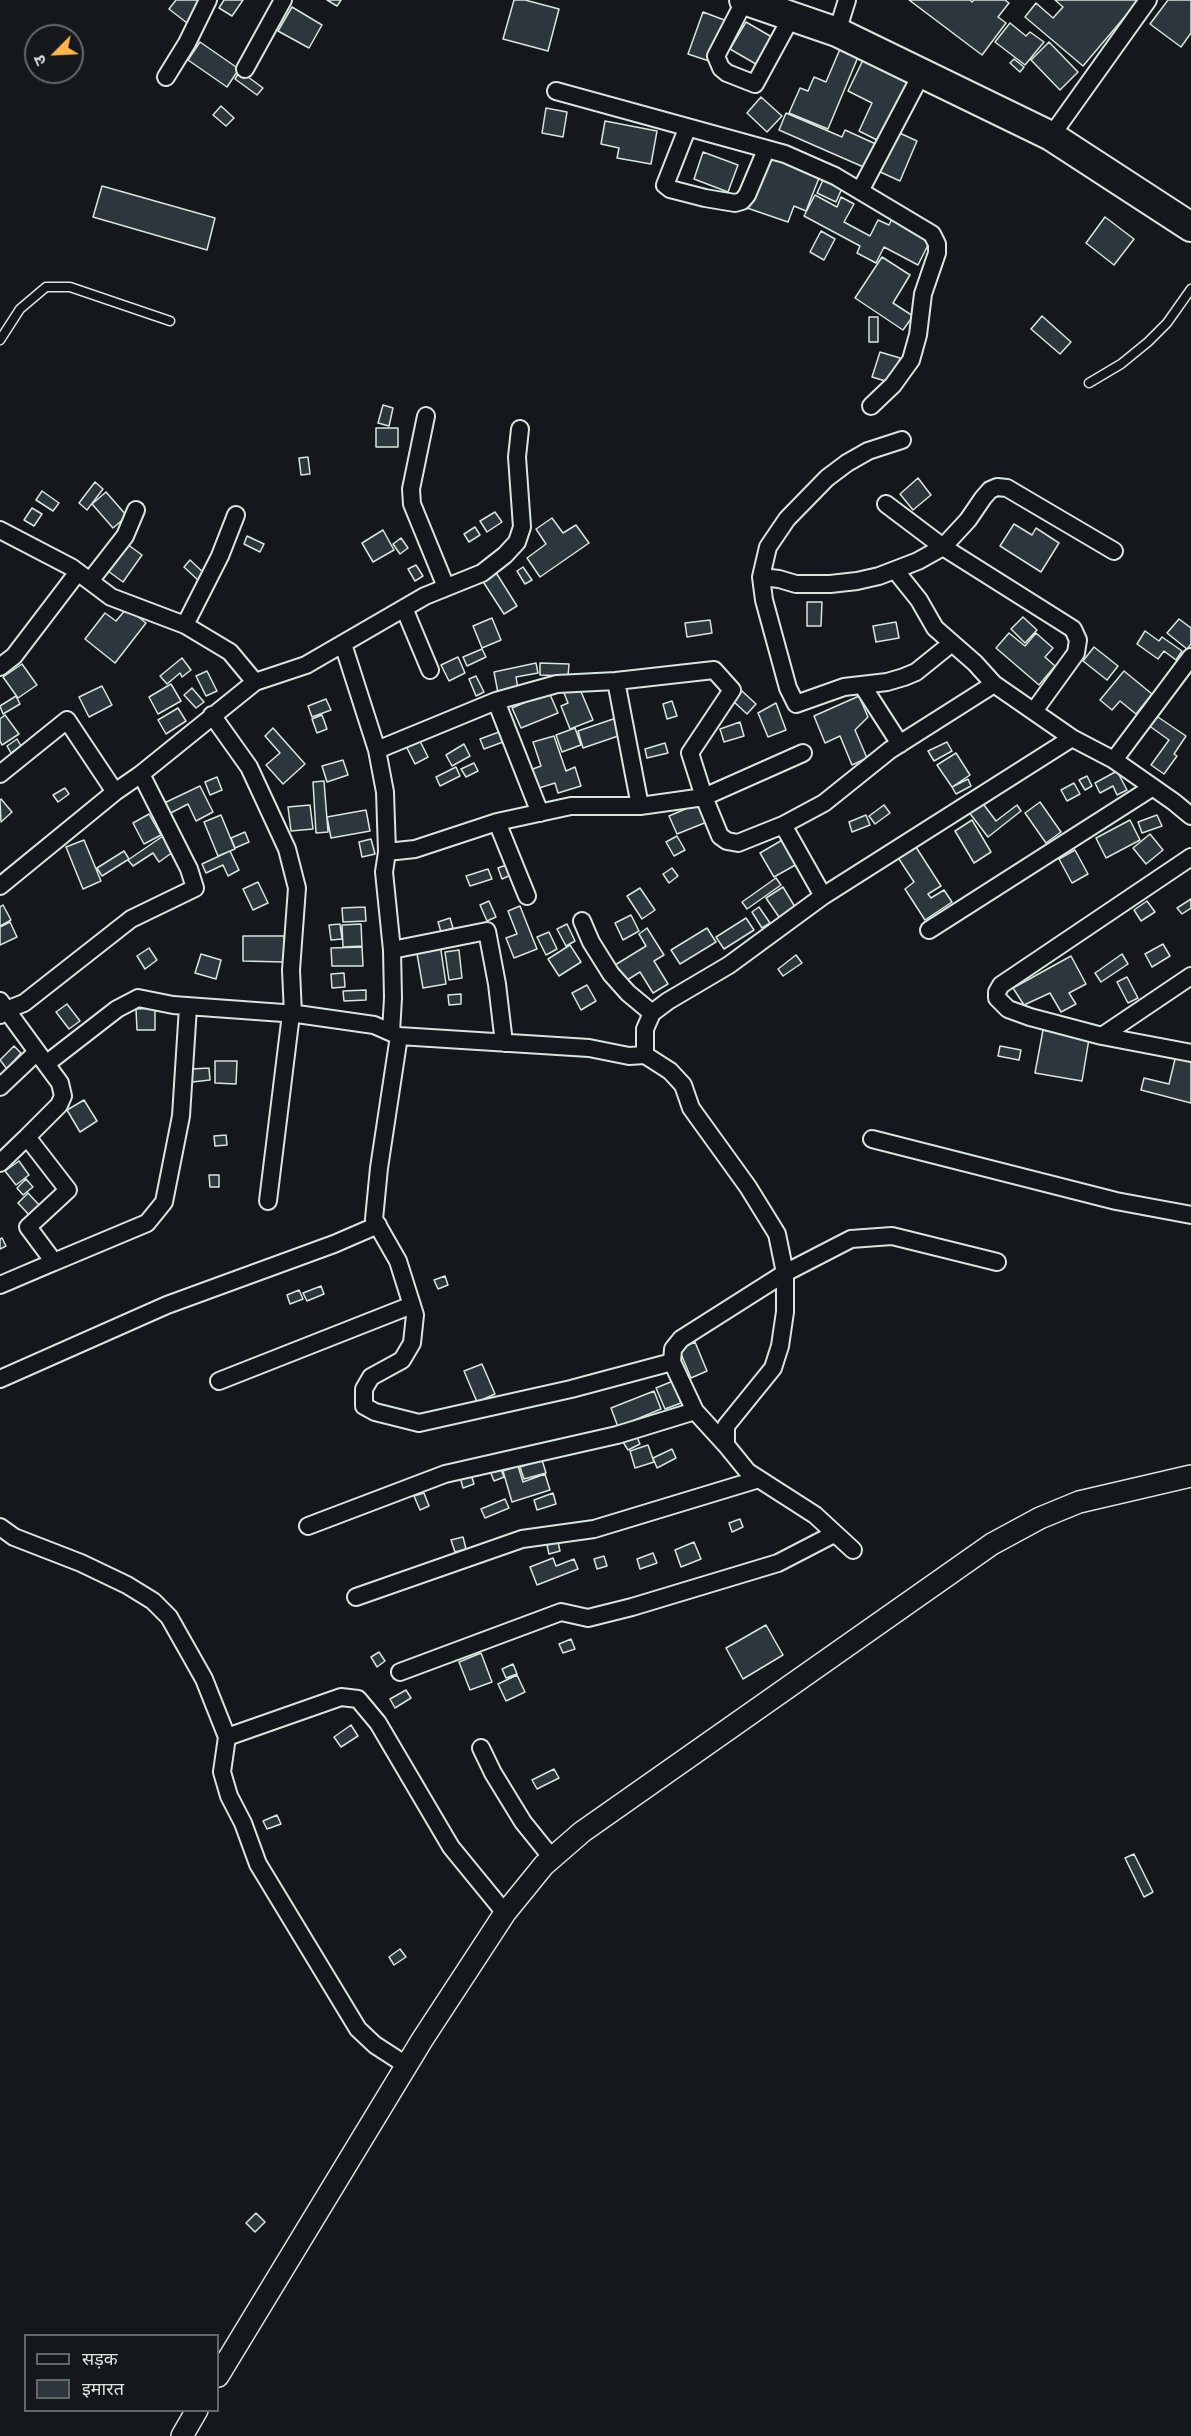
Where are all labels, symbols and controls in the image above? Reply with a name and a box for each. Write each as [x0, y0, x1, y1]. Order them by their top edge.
north arrow [24, 24, 84, 84]
text: उ [27, 52, 51, 69]
legend [24, 2334, 219, 2412]
text: सड़क [82, 2346, 118, 2371]
text: इमारत [82, 2376, 124, 2401]

